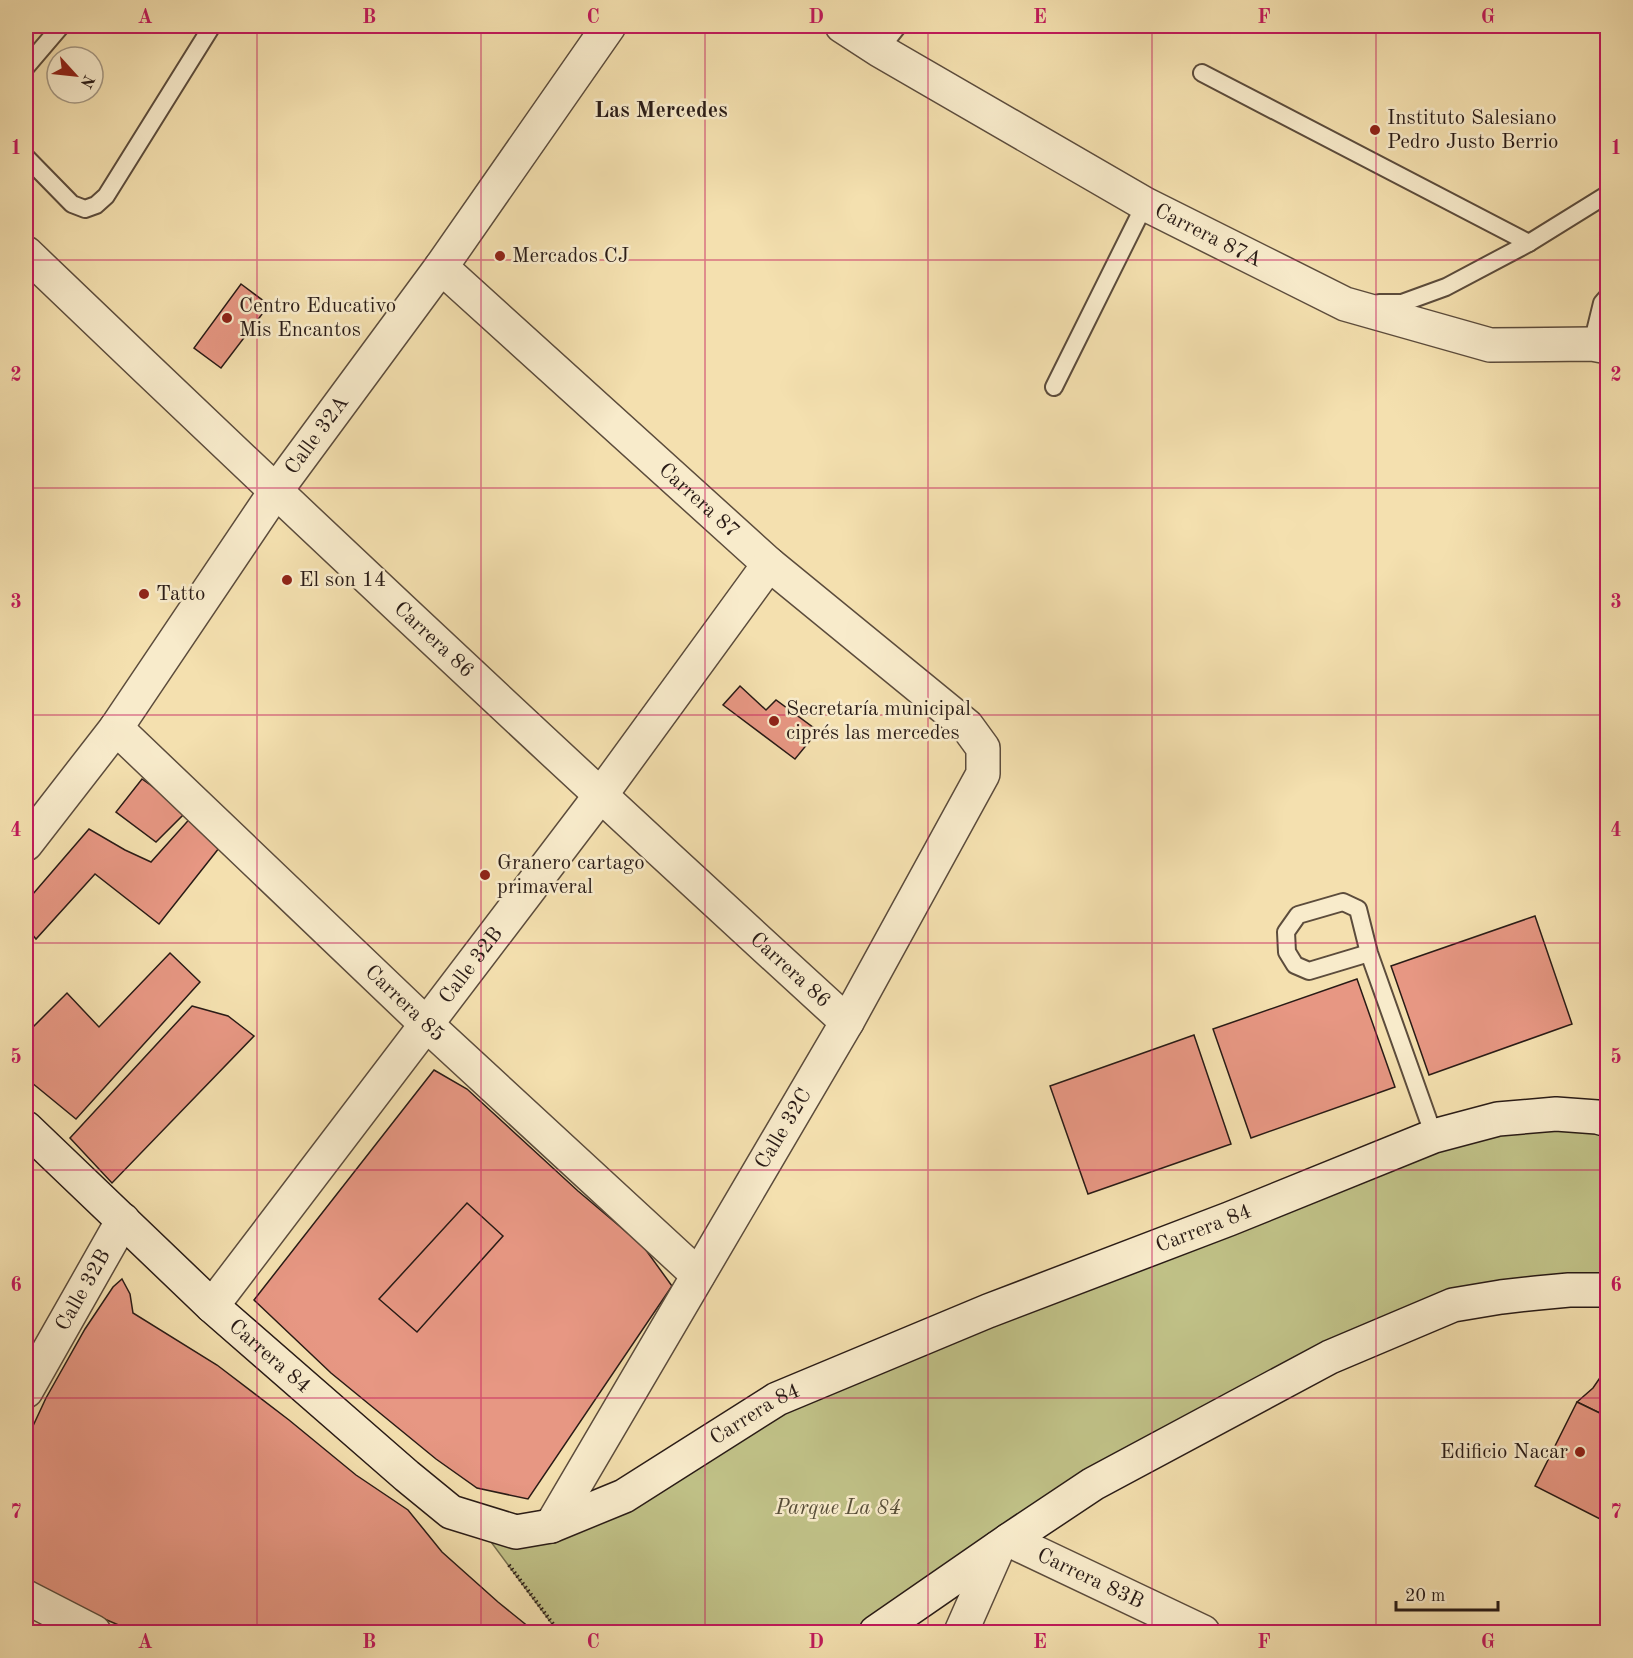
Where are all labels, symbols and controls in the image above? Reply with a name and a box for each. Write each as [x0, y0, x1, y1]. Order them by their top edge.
text: A [137, 8, 153, 28]
text: B [362, 8, 376, 28]
text: C [586, 8, 600, 28]
text: D [808, 8, 824, 28]
text: E [1033, 8, 1047, 28]
text: F [1257, 8, 1271, 28]
text: G [1481, 8, 1495, 28]
north arrow [45, 45, 105, 105]
text: N [76, 72, 96, 91]
district label: Las Mercedes [594, 100, 728, 122]
place label: Instituto Salesiano Pedro Justo Berrio [1387, 108, 1559, 153]
marker: Instituto Salesiano Pedro Justo Berrio [1368, 123, 1382, 137]
text: 1 [10, 139, 22, 159]
text: 1 [1610, 139, 1622, 159]
street label: Carrera 87A [1151, 200, 1265, 271]
place label: Mercados CJ [512, 246, 629, 267]
marker: Mercados CJ [493, 249, 507, 263]
place label: Centro Educativo Mis Encantos [239, 296, 396, 341]
marker: Centro Educativo Mis Encantos [220, 311, 234, 325]
text: 2 [10, 366, 22, 386]
text: 2 [1610, 366, 1622, 386]
street label: Calle 32A [281, 392, 353, 478]
street label: Carrera 87 [655, 459, 743, 542]
place label: El son 14 [299, 570, 386, 591]
marker: El son 14 [280, 573, 294, 587]
place label: Tatto [156, 584, 205, 605]
marker: Tatto [137, 587, 151, 601]
text: 3 [10, 593, 22, 613]
text: 3 [1610, 593, 1622, 613]
street label: Carrera 86 [390, 598, 478, 682]
place label: Secretaría municipal ciprés las mercedes [786, 699, 971, 744]
marker: Secretaría municipal ciprés las mercedes [767, 714, 781, 728]
text: 4 [10, 821, 22, 841]
text: 4 [1610, 821, 1622, 841]
place label: Granero cartago primaveral [497, 853, 645, 898]
marker: Granero cartago primaveral [478, 868, 492, 882]
street label: Calle 32B [435, 923, 507, 1008]
street label: Carrera 86 [746, 928, 834, 1012]
street label: Carrera 85 [361, 961, 448, 1046]
text: 5 [10, 1047, 22, 1068]
text: 5 [1610, 1047, 1622, 1068]
street label: Calle 32C [752, 1085, 816, 1173]
street label: Carrera 84 [1153, 1201, 1254, 1256]
street label: Calle 32B [52, 1246, 115, 1335]
text: 6 [10, 1276, 22, 1296]
text: 6 [1610, 1276, 1622, 1296]
street label: Carrera 84 [225, 1315, 315, 1397]
street label: Carrera 84 [706, 1380, 803, 1449]
place label: Edificio Nacar [1440, 1442, 1568, 1463]
marker: Edificio Nacar [1573, 1445, 1587, 1459]
park label: Parque La 84 [774, 1498, 901, 1519]
text: 7 [10, 1503, 22, 1523]
text: 7 [1610, 1503, 1622, 1523]
street label: Carrera 83B [1034, 1544, 1147, 1613]
scale bar [1396, 1574, 1498, 1612]
text: 20 m [1405, 1587, 1445, 1605]
text: A [137, 1633, 153, 1653]
text: B [362, 1633, 376, 1653]
text: C [586, 1633, 600, 1653]
text: D [808, 1633, 824, 1653]
text: E [1033, 1633, 1047, 1653]
text: F [1257, 1633, 1271, 1653]
text: G [1481, 1633, 1495, 1653]

